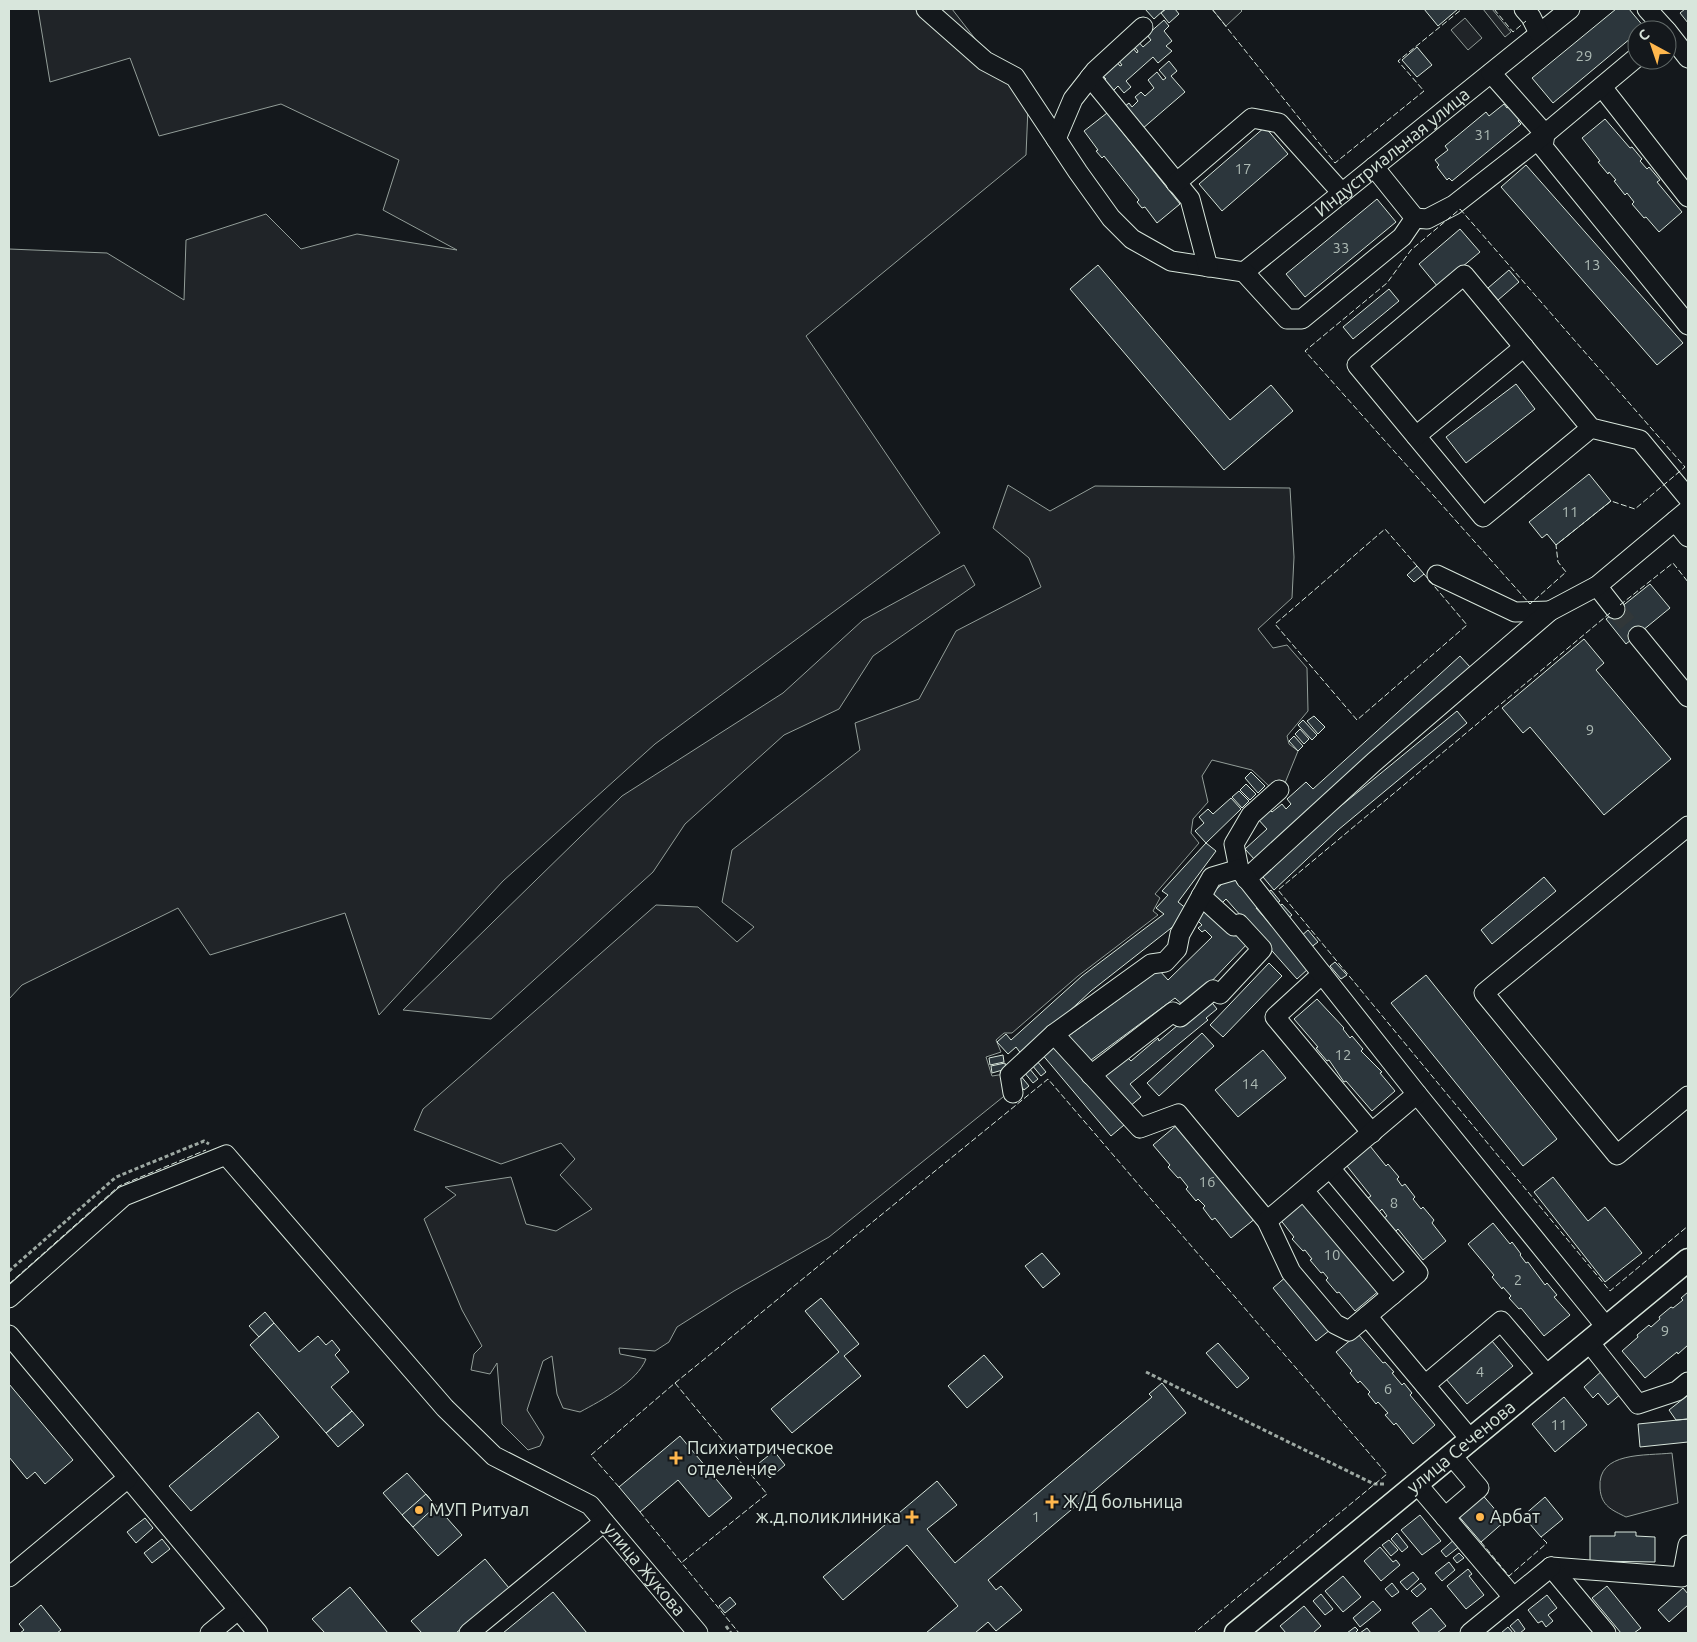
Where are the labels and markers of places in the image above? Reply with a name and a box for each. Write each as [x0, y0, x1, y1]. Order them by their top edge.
place label: Психиатрическое отделение [687, 1437, 834, 1478]
marker: Психиатрическое отделение [669, 1451, 683, 1465]
place label: Ж/Д больница [1063, 1491, 1183, 1511]
marker: Ж/Д больница [1045, 1495, 1059, 1509]
place label: МУП Ритуал [429, 1499, 529, 1519]
marker: МУП Ритуал [413, 1504, 425, 1516]
place label: ж.д.поликлиника [756, 1506, 901, 1526]
place label: Арбат [1490, 1506, 1540, 1526]
marker: ж.д.поликлиника [905, 1510, 919, 1524]
marker: Арбат [1474, 1511, 1486, 1523]

